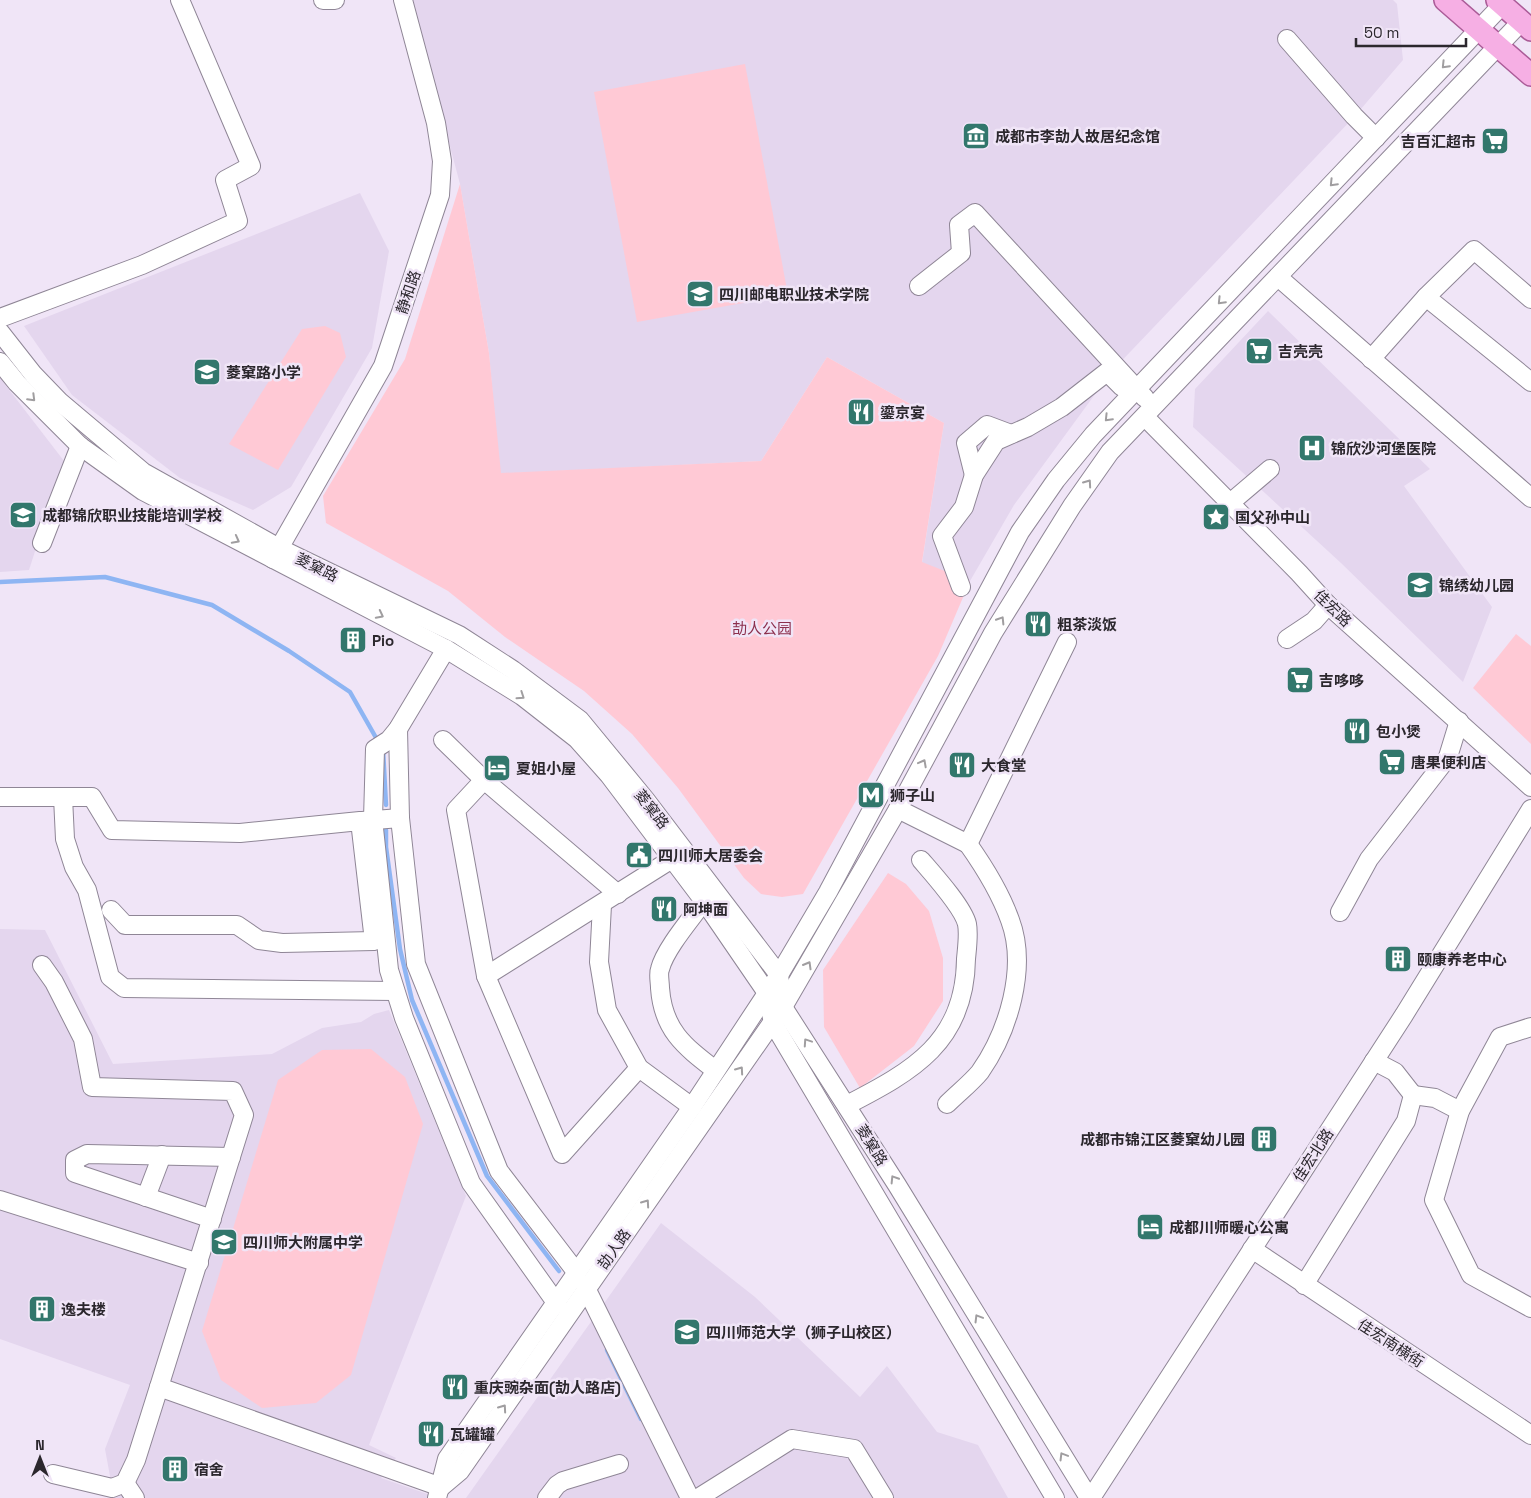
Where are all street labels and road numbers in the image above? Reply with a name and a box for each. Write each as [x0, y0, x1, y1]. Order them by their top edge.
street label: 静和路 [392, 268, 424, 316]
street label: 菱窠路 [293, 549, 341, 585]
street label: 佳宏路 [1310, 586, 1356, 630]
street label: 菱窠路 [631, 785, 673, 833]
street label: 菱窠路 [852, 1121, 892, 1169]
street label: 佳宏北路 [1289, 1125, 1337, 1185]
street label: 劼人路 [593, 1225, 635, 1273]
street label: 佳宏南横街 [1354, 1315, 1428, 1371]

